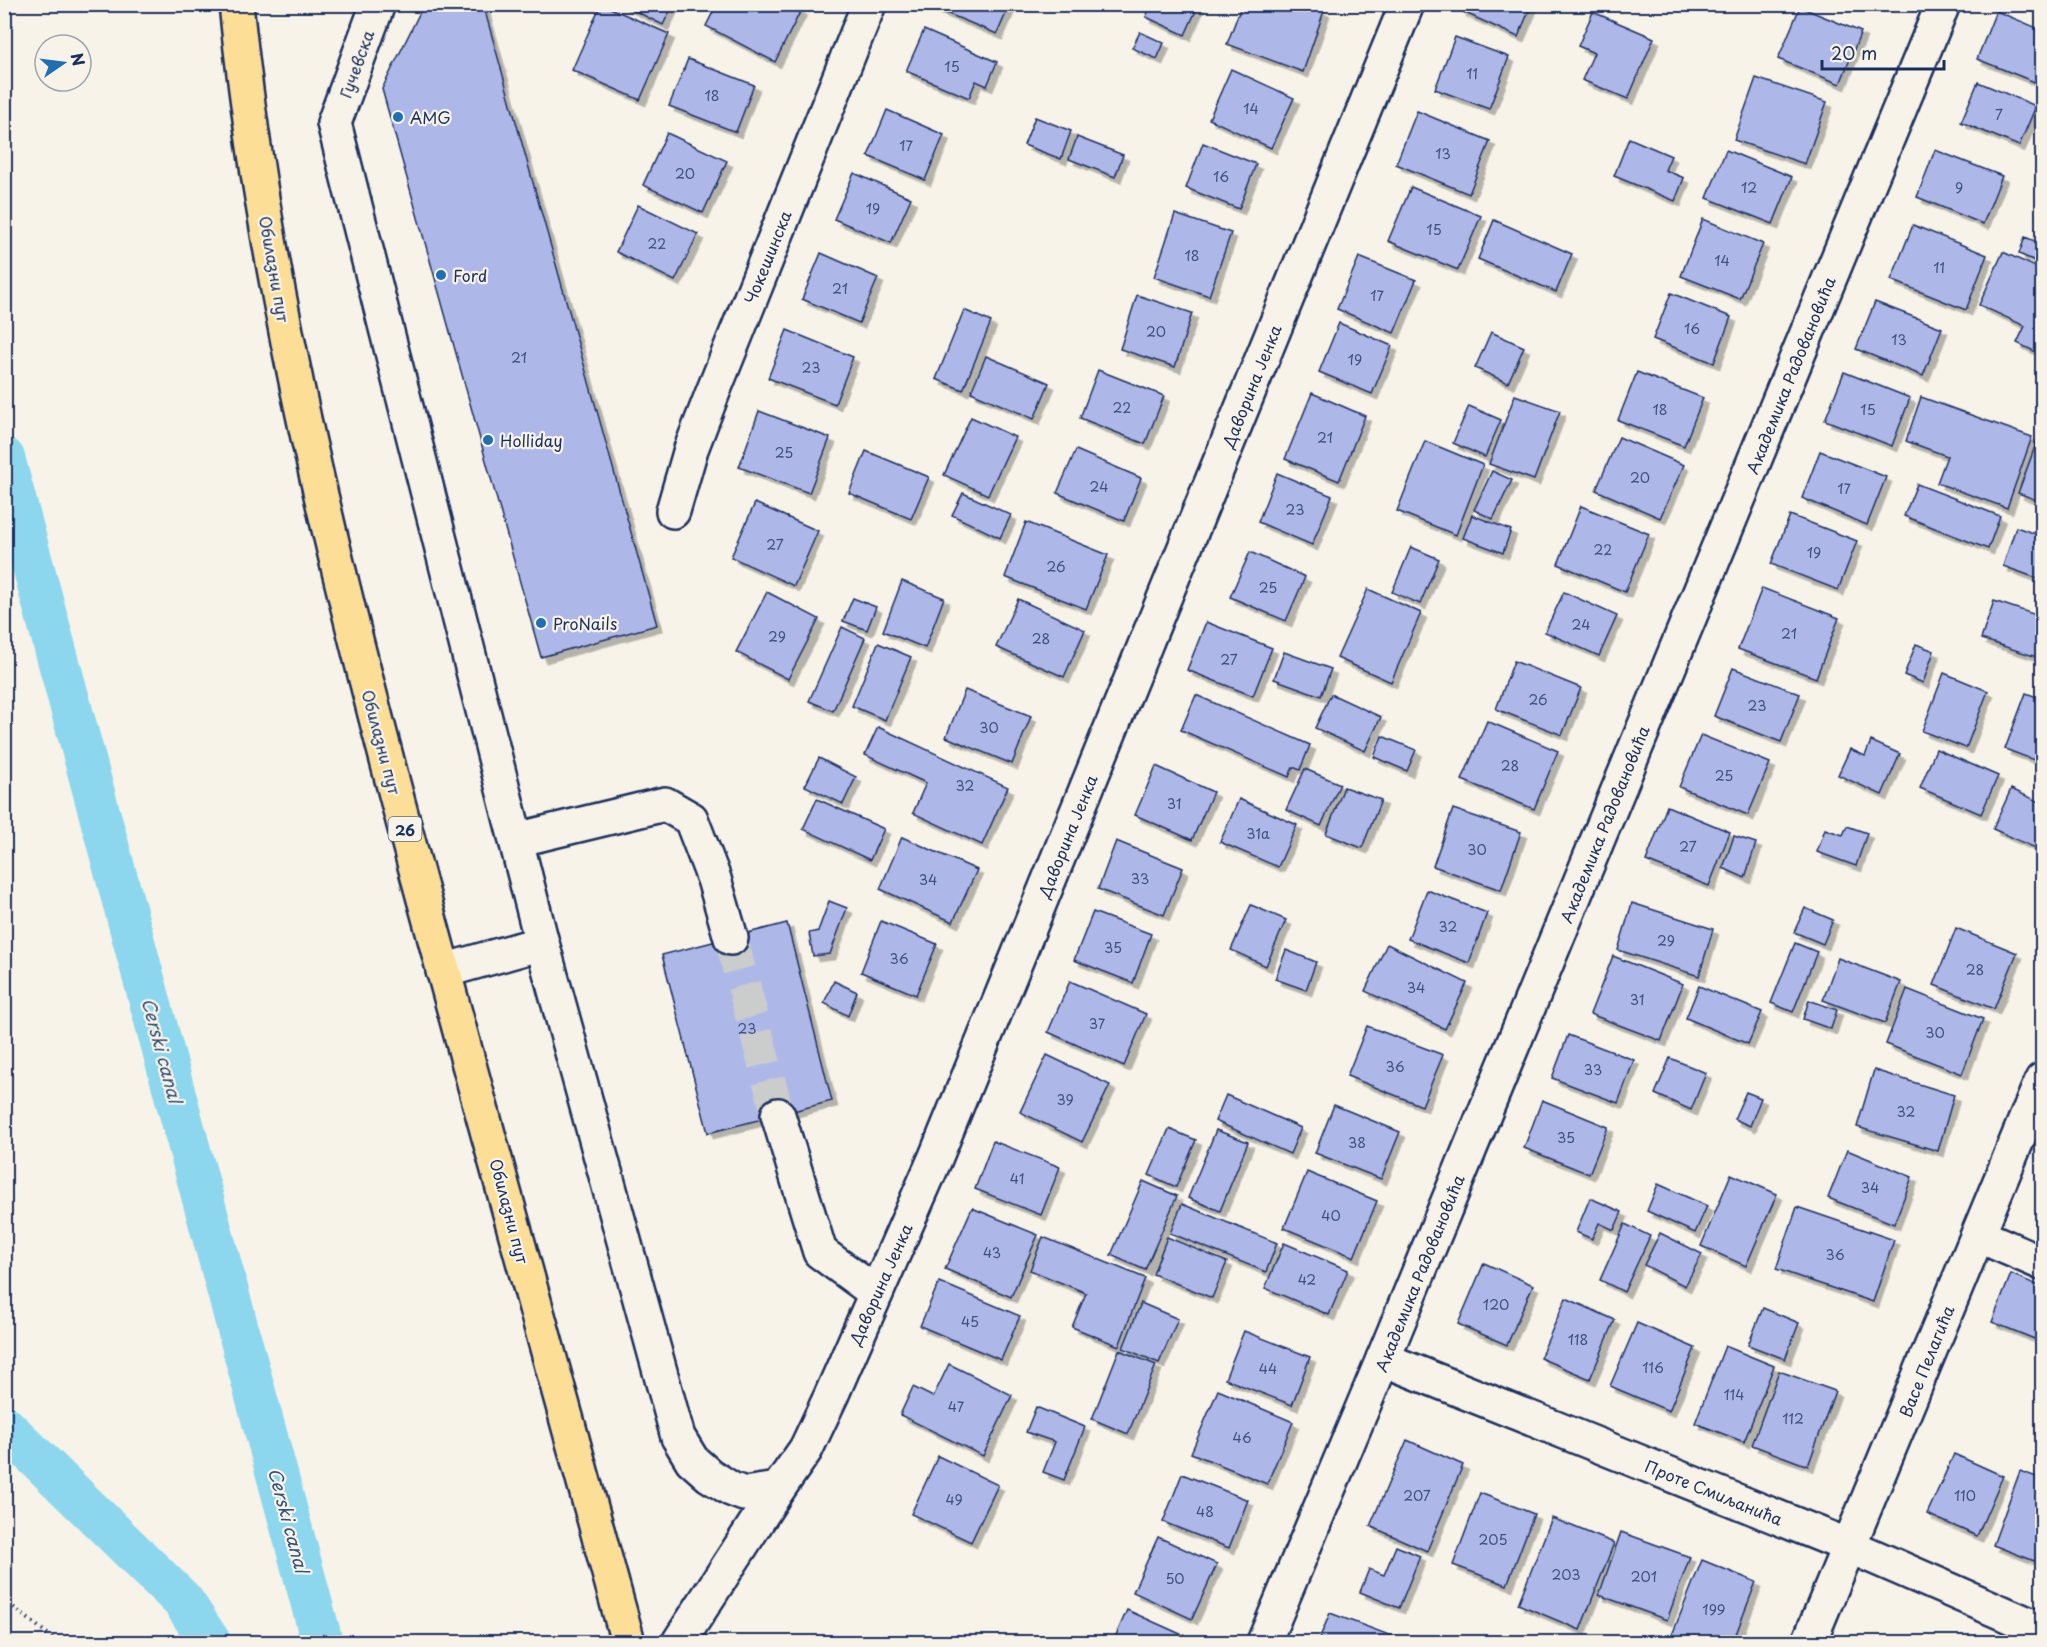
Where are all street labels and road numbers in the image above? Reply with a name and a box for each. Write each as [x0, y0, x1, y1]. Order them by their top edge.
street label: Гучевска [333, 27, 379, 101]
street label: Чокешинска [737, 207, 797, 307]
street label: Обилазни пут [254, 214, 296, 325]
street label: Академика Радовановића [1739, 273, 1841, 477]
street label: Даворина Јенка [1215, 321, 1287, 452]
street label: Обилазни пут [356, 687, 408, 798]
street label: Академика Радовановића [1553, 722, 1655, 926]
street label: Даворина Јенка [1031, 771, 1103, 902]
road number: 26 [388, 817, 422, 841]
street label: Обилазни пут [484, 1156, 536, 1267]
street label: Академика Радовановића [1368, 1171, 1470, 1375]
street label: Даворина Јенка [842, 1219, 918, 1349]
street label: Васе Пелагића [1893, 1301, 1959, 1421]
street label: Проте Смиљанића [1642, 1453, 1786, 1531]

